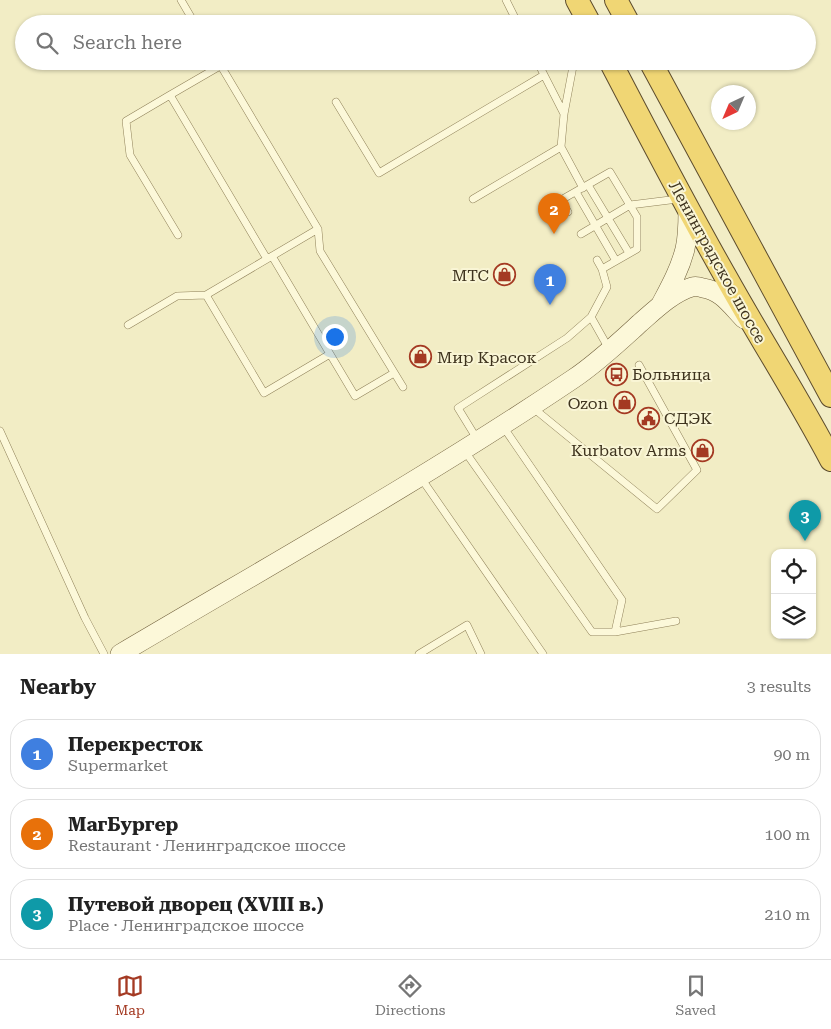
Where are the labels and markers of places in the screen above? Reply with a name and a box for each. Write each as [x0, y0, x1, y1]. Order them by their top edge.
pin: 2 [538, 193, 570, 234]
shop icon: МТС [493, 263, 517, 287]
pin: 1 [534, 264, 566, 305]
place label: МТС [452, 266, 489, 285]
shop icon: Мир Красок [409, 345, 433, 369]
place label: Мир Красок [437, 348, 537, 367]
bus stop icon: Больница [604, 362, 628, 386]
place label: Больница [632, 365, 711, 384]
shop icon: Ozon [612, 391, 636, 415]
place label: Ozon [568, 394, 608, 413]
public building icon: СДЭК [636, 406, 660, 430]
place label: СДЭК [664, 409, 712, 428]
shop icon: Kurbatov Arms [690, 438, 714, 462]
place label: Kurbatov Arms [571, 441, 686, 460]
pin: 3 [789, 500, 821, 541]

